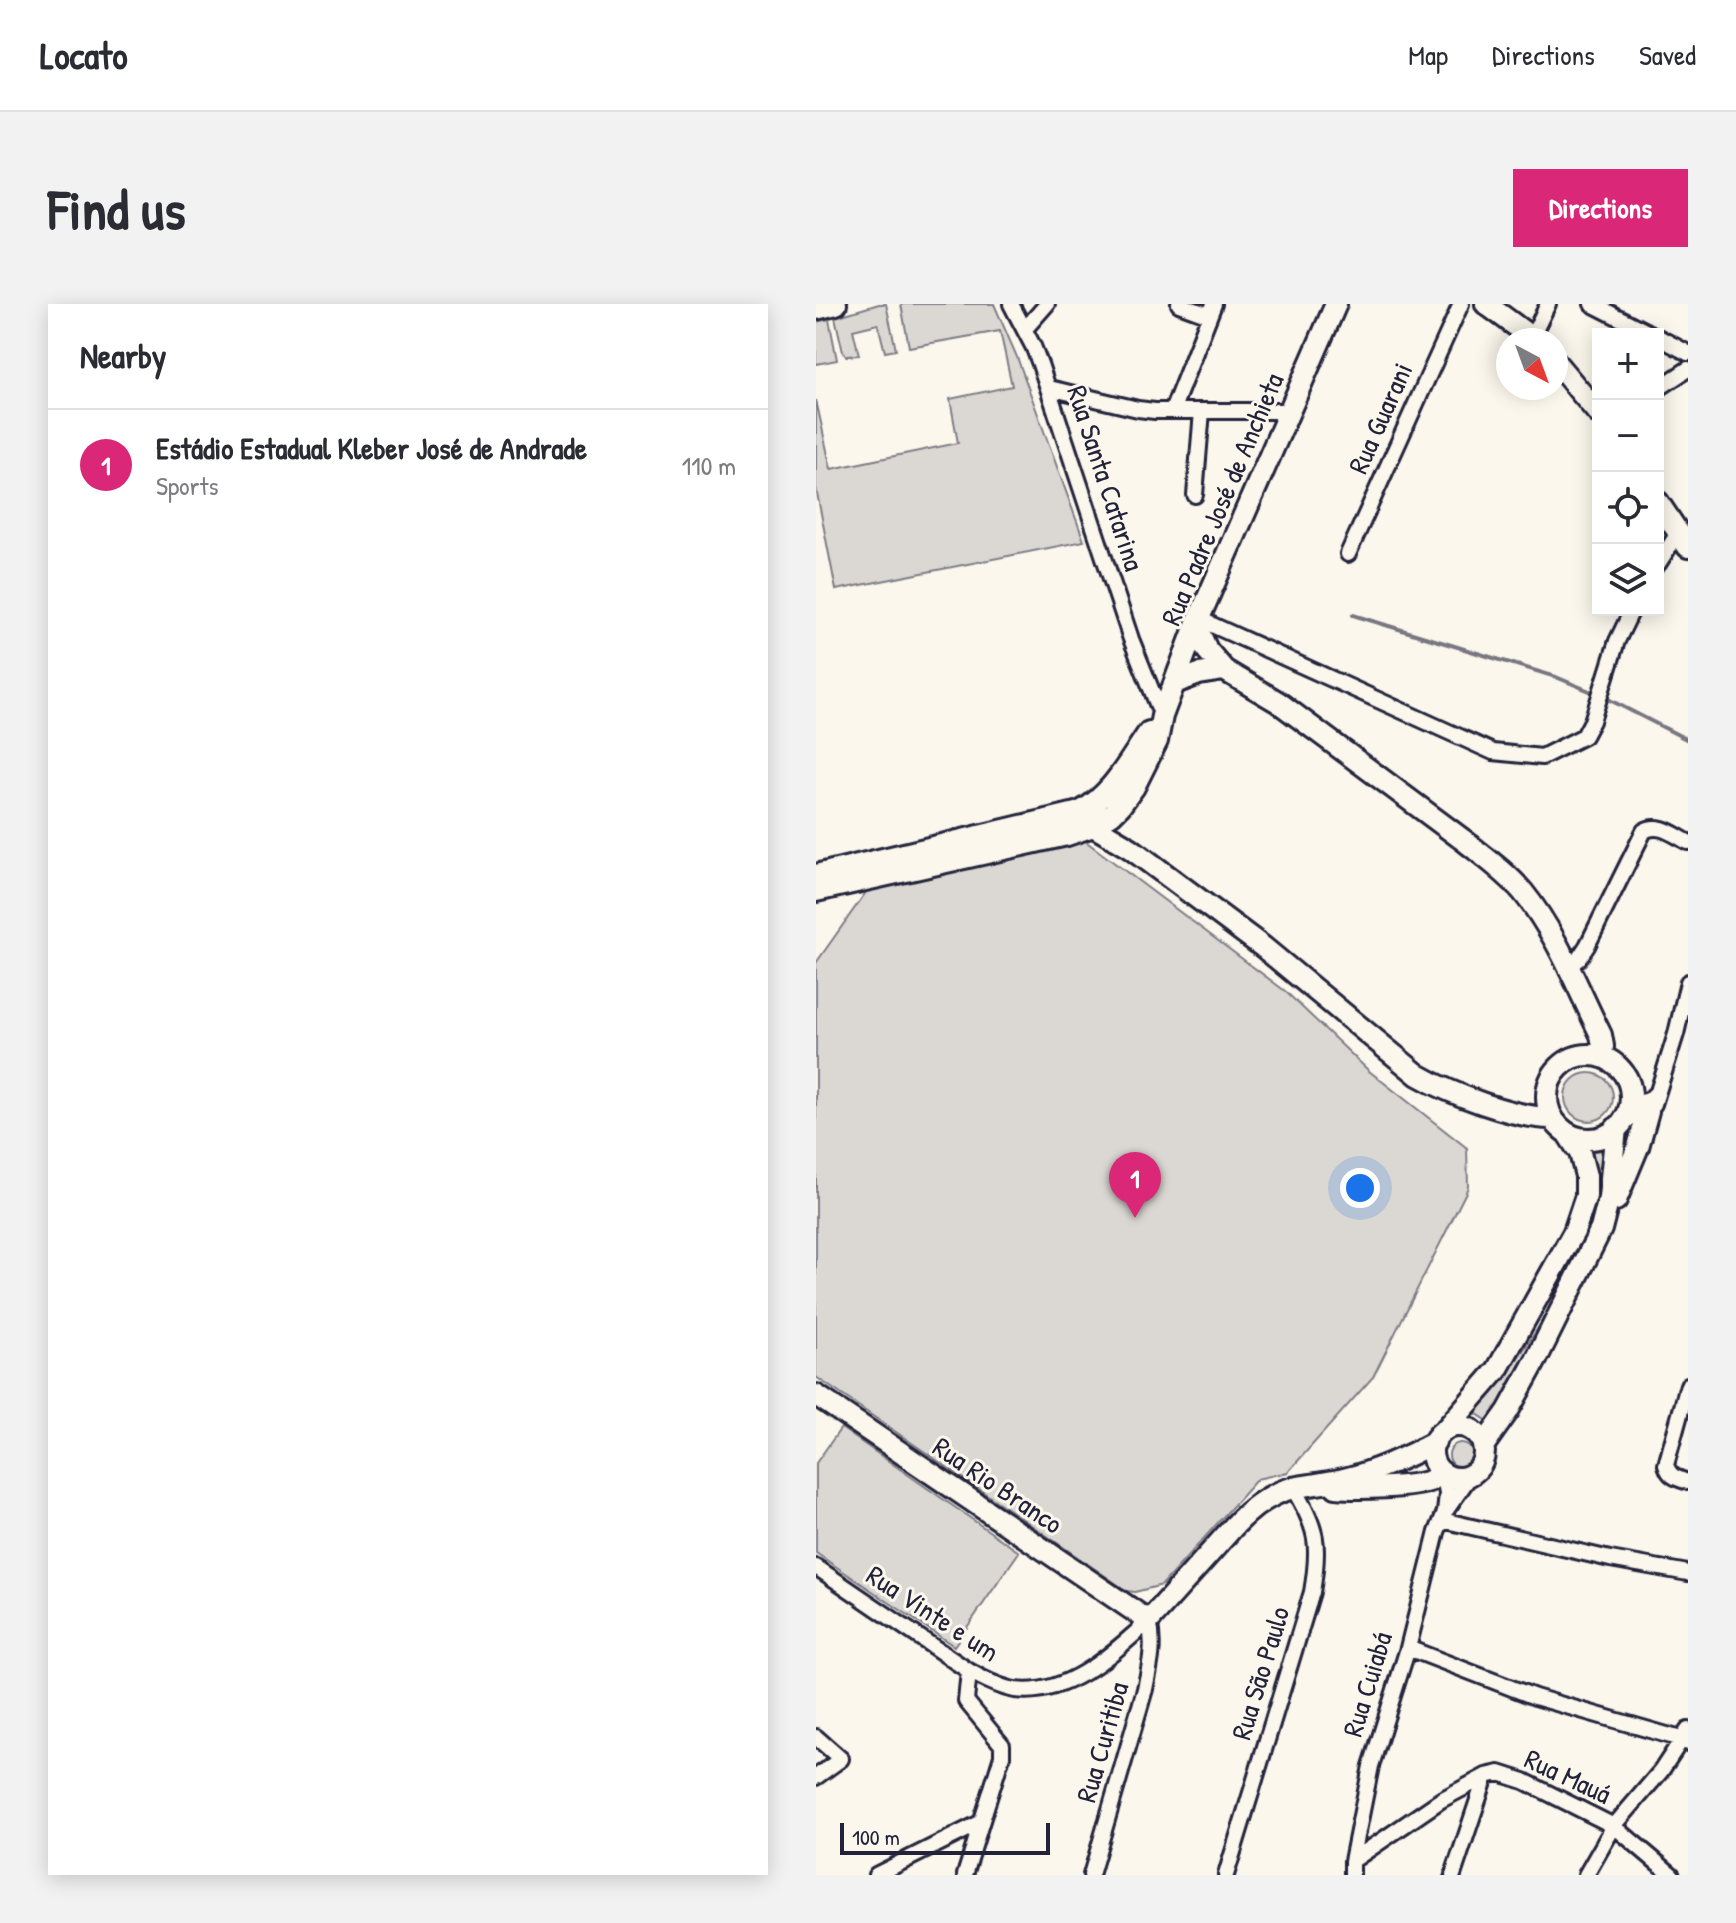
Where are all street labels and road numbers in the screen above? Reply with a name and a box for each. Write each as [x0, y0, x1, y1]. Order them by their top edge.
street label: Rua Guarani [1339, 357, 1421, 479]
street label: Rua Padre José de Anchieta [1152, 367, 1292, 631]
street label: Rua Santa Catarina [1058, 381, 1154, 575]
street label: Rua Rio Branco [926, 1428, 1070, 1542]
street label: Rua Vinte e um [859, 1556, 1007, 1670]
street label: Rua São Paulo [1222, 1602, 1298, 1744]
street label: Rua Cuiabá [1333, 1627, 1401, 1741]
street label: Rua Curitiba [1067, 1677, 1137, 1807]
street label: Rua Mauá [1519, 1740, 1617, 1812]

